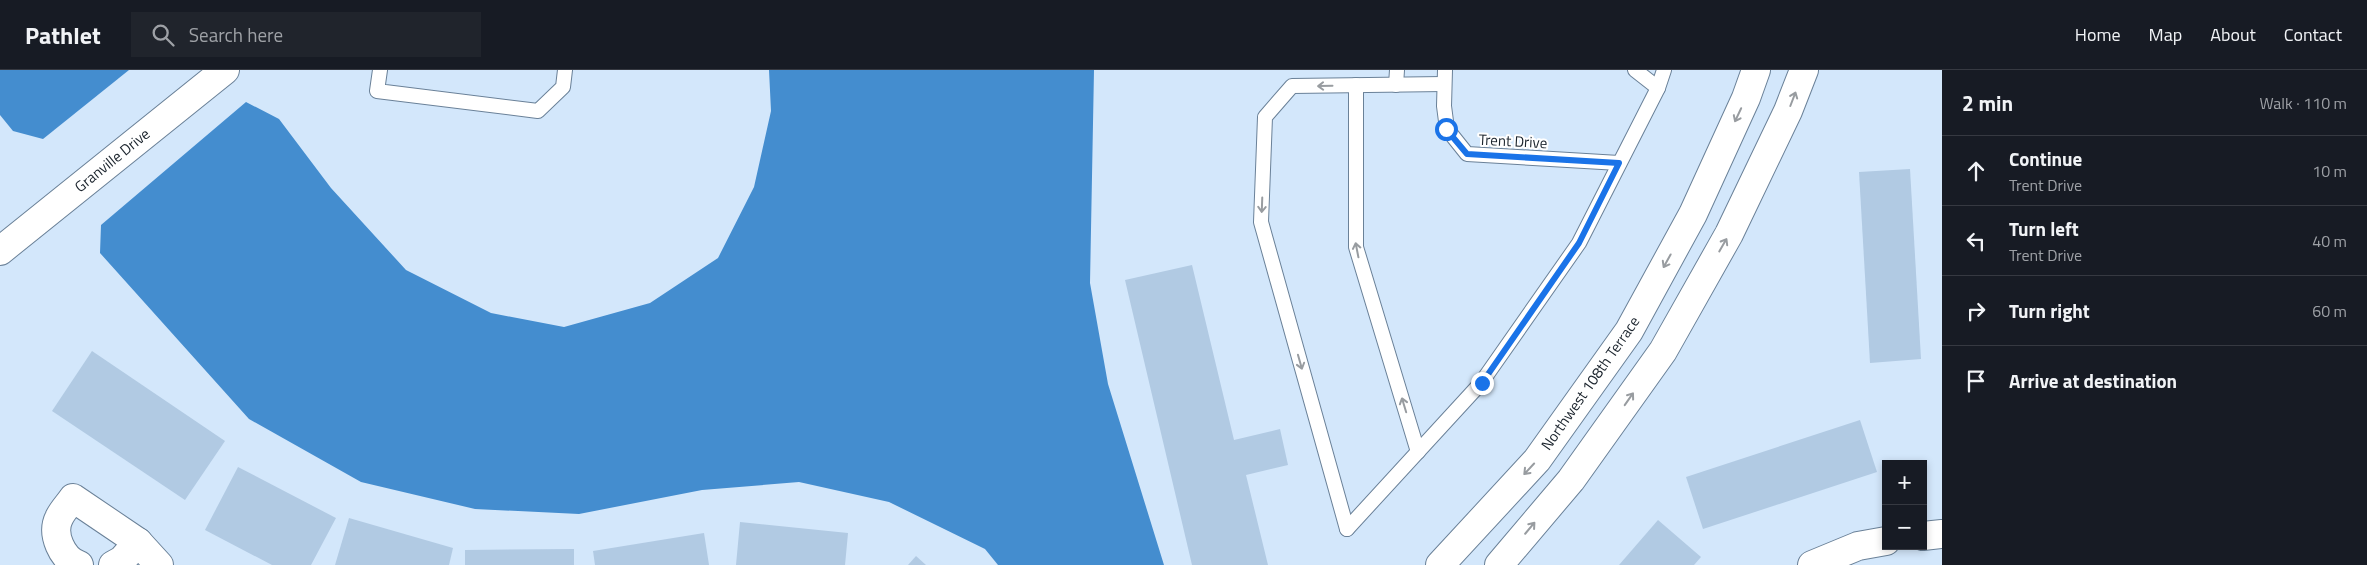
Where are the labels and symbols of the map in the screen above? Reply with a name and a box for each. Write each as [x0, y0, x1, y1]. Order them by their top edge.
one-way arrow [1317, 81, 1334, 91]
one-way arrow [1789, 92, 1798, 107]
one-way arrow [1733, 107, 1742, 122]
route start [1435, 118, 1458, 141]
street label: Granville Drive [69, 122, 155, 198]
street label: Trent Drive [1478, 128, 1548, 154]
one-way arrow [1257, 197, 1266, 213]
one-way arrow [1718, 239, 1728, 253]
one-way arrow [1352, 242, 1362, 258]
one-way arrow [1662, 254, 1672, 269]
street label: Northwest 108th Terrace [1535, 311, 1645, 455]
one-way arrow [1296, 354, 1306, 370]
route end [1471, 372, 1494, 395]
one-way arrow [1624, 392, 1634, 406]
one-way arrow [1398, 398, 1408, 414]
one-way arrow [1523, 463, 1535, 475]
one-way arrow [1525, 522, 1536, 535]

